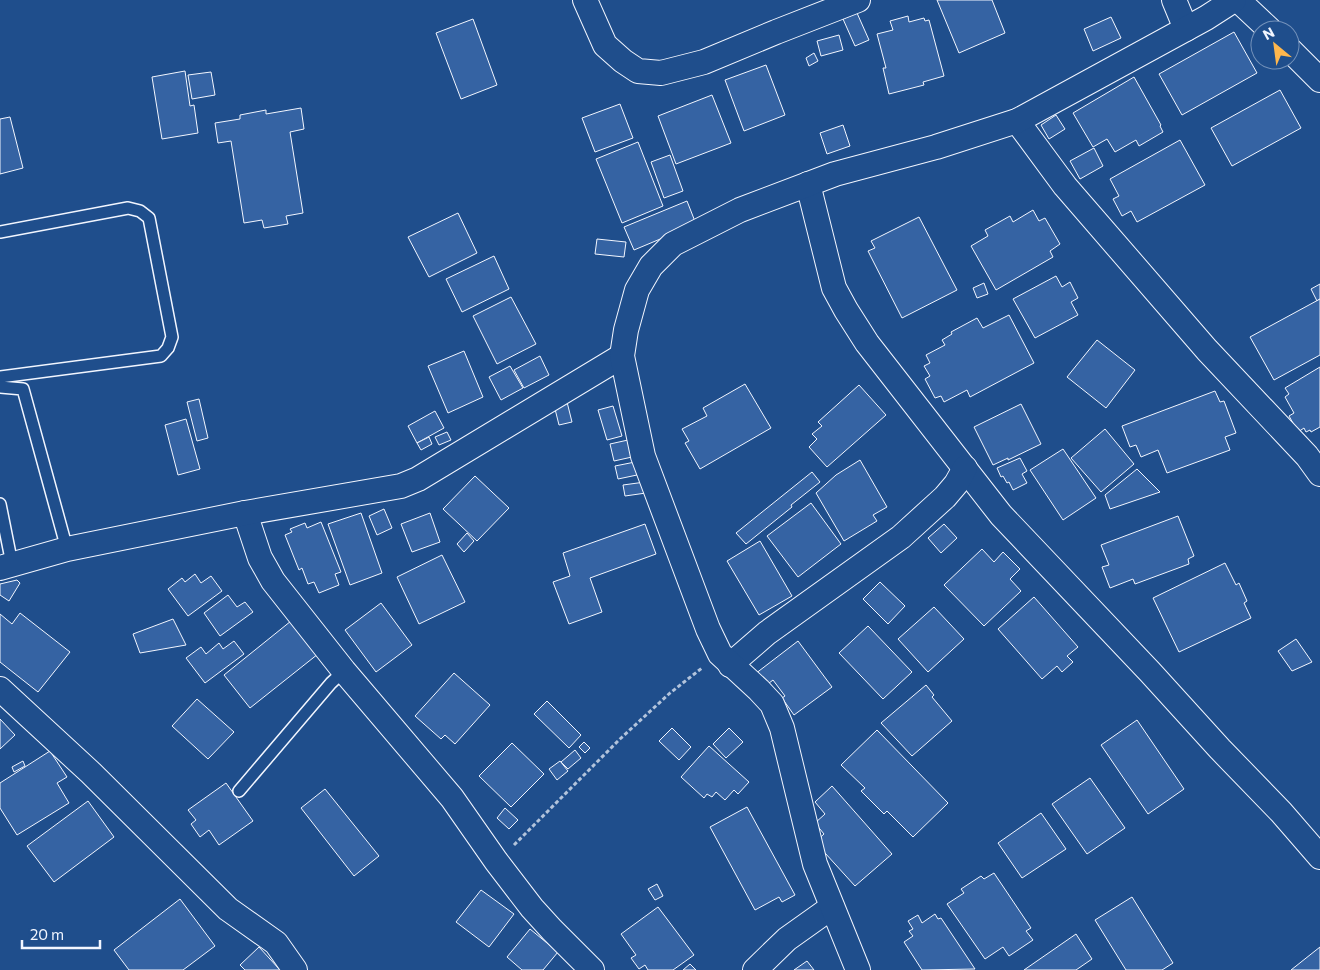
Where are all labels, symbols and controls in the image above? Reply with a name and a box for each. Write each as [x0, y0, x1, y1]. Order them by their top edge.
north arrow [1250, 20, 1300, 70]
text: N [1260, 23, 1277, 43]
scale bar [22, 918, 100, 950]
text: 20 m [30, 925, 64, 943]

